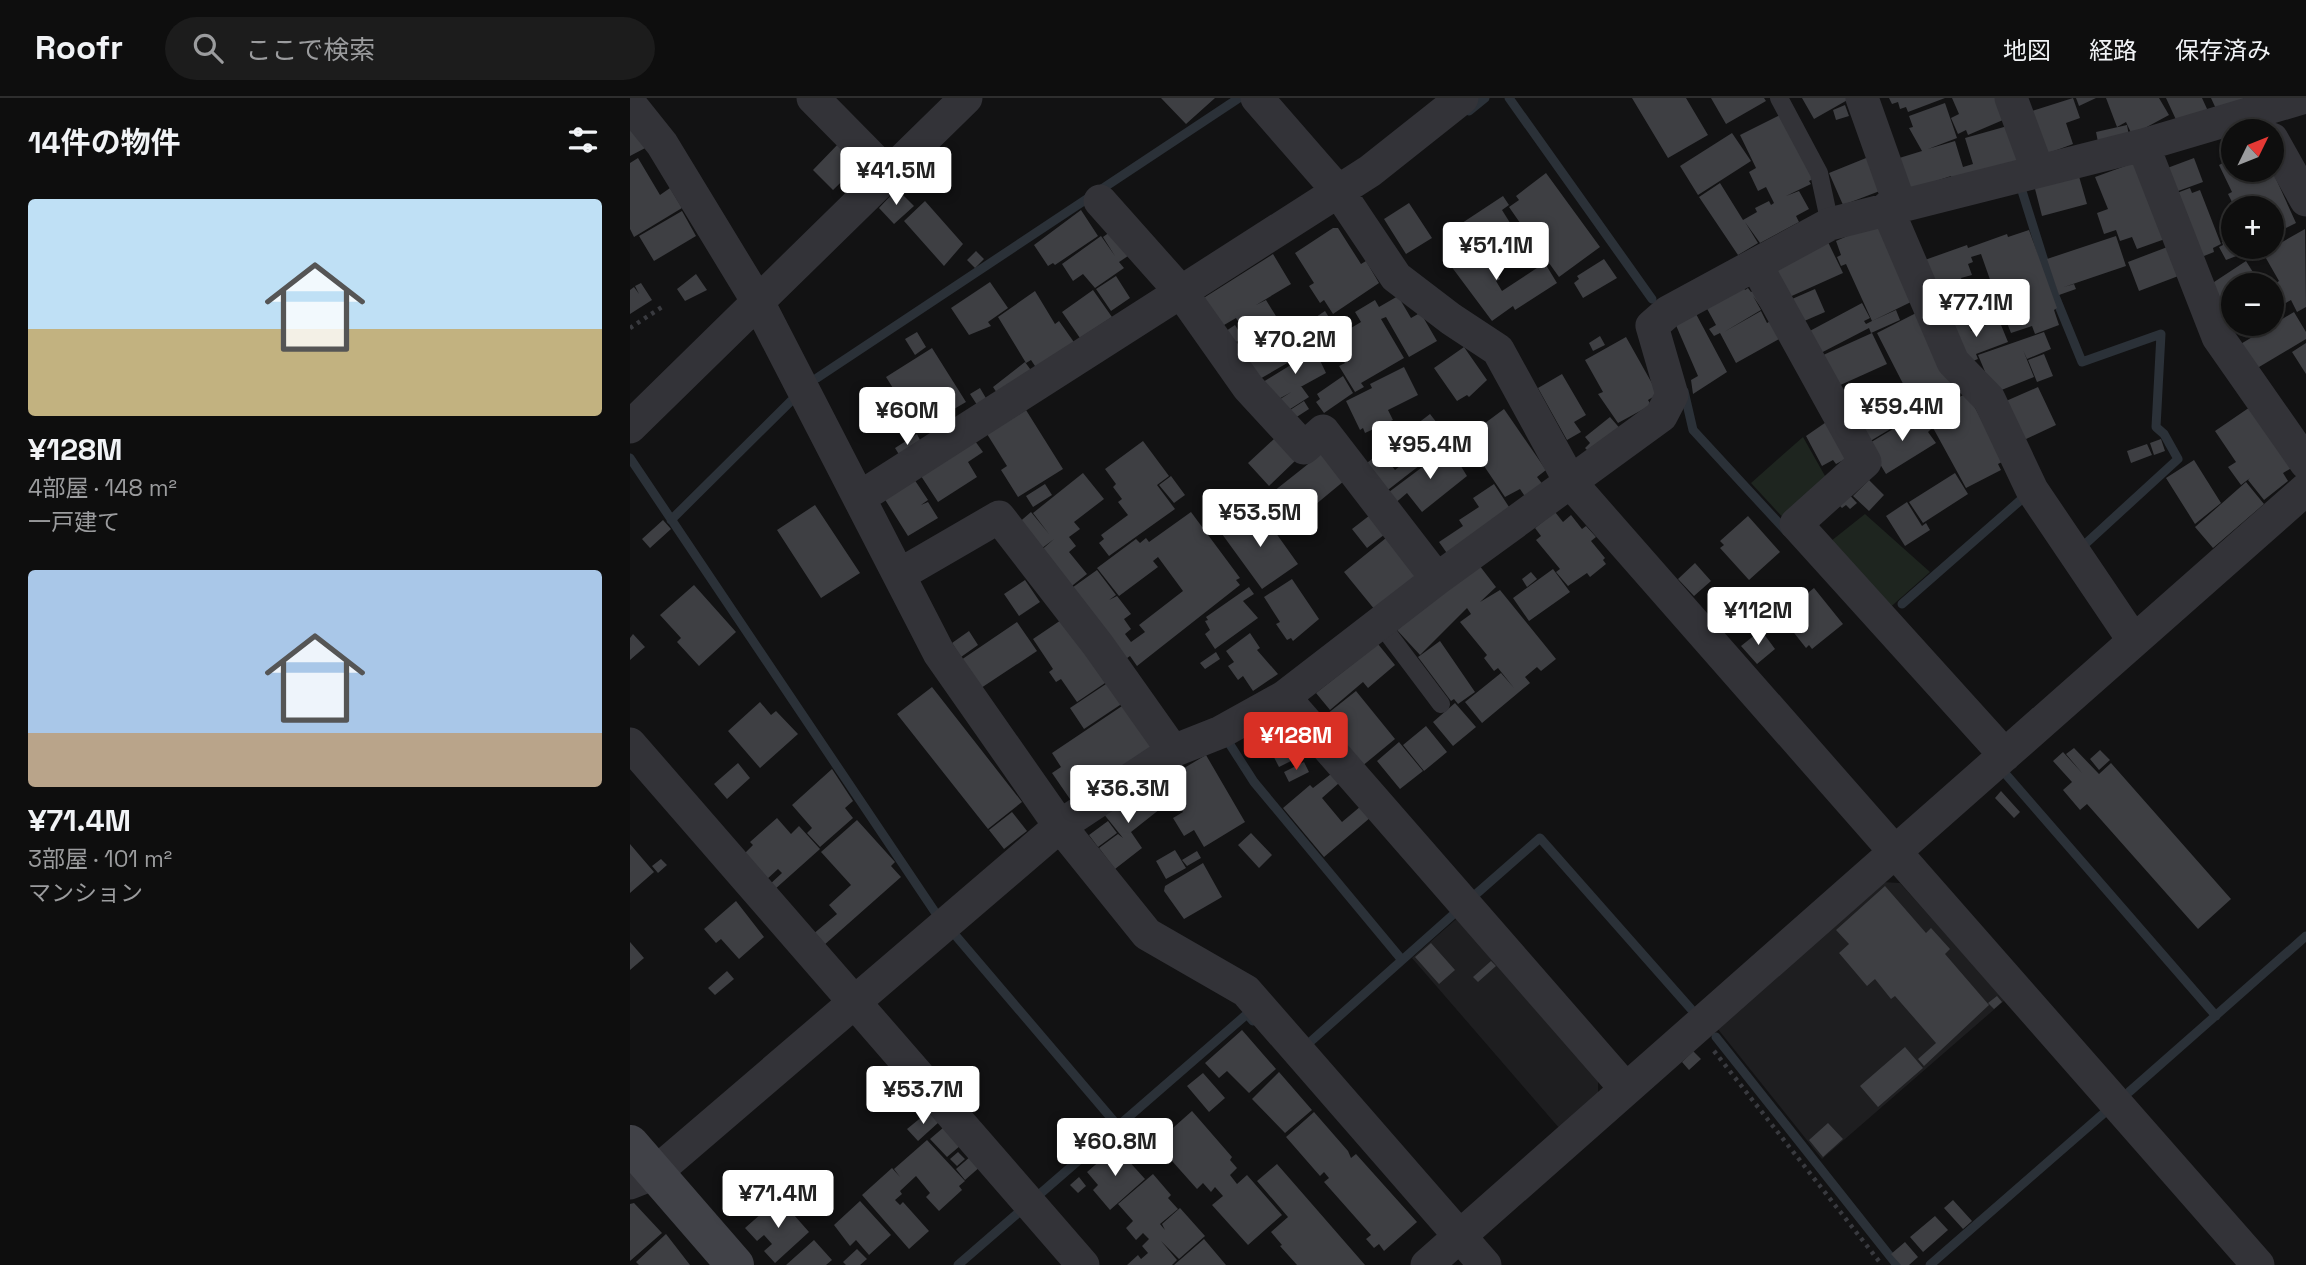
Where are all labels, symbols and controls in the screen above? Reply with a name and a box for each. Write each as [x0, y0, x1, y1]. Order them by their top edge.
search box [165, 17, 655, 80]
text: Roofr [35, 27, 123, 69]
icon: search [189, 29, 227, 67]
text: ここで検索 [245, 33, 375, 67]
text: 地図 [2003, 35, 2051, 66]
text: 経路 [2089, 35, 2137, 66]
text: 保存済み [2175, 35, 2271, 66]
north arrow [2221, 119, 2284, 182]
map controls [2221, 119, 2284, 336]
icon: filters [564, 121, 602, 159]
text: 14件の物件 [28, 123, 181, 162]
pin: ¥41.5M [839, 148, 953, 207]
text: ¥41.5M [856, 155, 936, 185]
button: + [2221, 196, 2284, 259]
pin: ¥51.1M [1439, 222, 1553, 282]
text: ¥51.1M [1459, 230, 1533, 260]
icon: home [252, 244, 378, 370]
button: − [2221, 273, 2284, 336]
pin: ¥77.1M [1919, 280, 2033, 339]
text: ¥77.1M [1939, 287, 2013, 317]
pin: ¥70.2M [1238, 316, 1352, 376]
text: ¥70.2M [1254, 324, 1336, 354]
pin: ¥59.4M [1845, 384, 1959, 443]
pin: ¥60M [866, 388, 948, 447]
text: ¥59.4M [1860, 391, 1944, 421]
text: ¥60M [875, 395, 939, 425]
pin: ¥95.4M [1373, 422, 1487, 481]
text: ¥95.4M [1388, 429, 1472, 459]
text: ¥128M [28, 430, 122, 469]
text: 4部屋 · 148 m² [28, 473, 177, 503]
pin: ¥53.5M [1203, 490, 1317, 549]
text: ¥53.5M [1219, 497, 1301, 527]
text: 一戸建て [28, 507, 120, 537]
pin: ¥112M [1709, 588, 1807, 647]
text: ¥112M [1724, 595, 1793, 625]
icon: home [252, 615, 378, 741]
pin: ¥128M [1247, 712, 1345, 772]
text: ¥128M [1260, 720, 1332, 750]
pin: ¥36.3M [1071, 766, 1185, 825]
text: ¥36.3M [1086, 773, 1170, 803]
text: ¥71.4M [28, 801, 131, 840]
text: 3部屋 · 101 m² [28, 844, 172, 874]
text: マンション [28, 878, 143, 908]
pin: ¥53.7M [866, 1066, 980, 1126]
text: ¥53.7M [882, 1074, 964, 1104]
pin: ¥60.8M [1058, 1118, 1172, 1178]
text: ¥60.8M [1073, 1126, 1157, 1156]
pin: ¥71.4M [721, 1170, 835, 1230]
text: ¥71.4M [739, 1178, 817, 1208]

